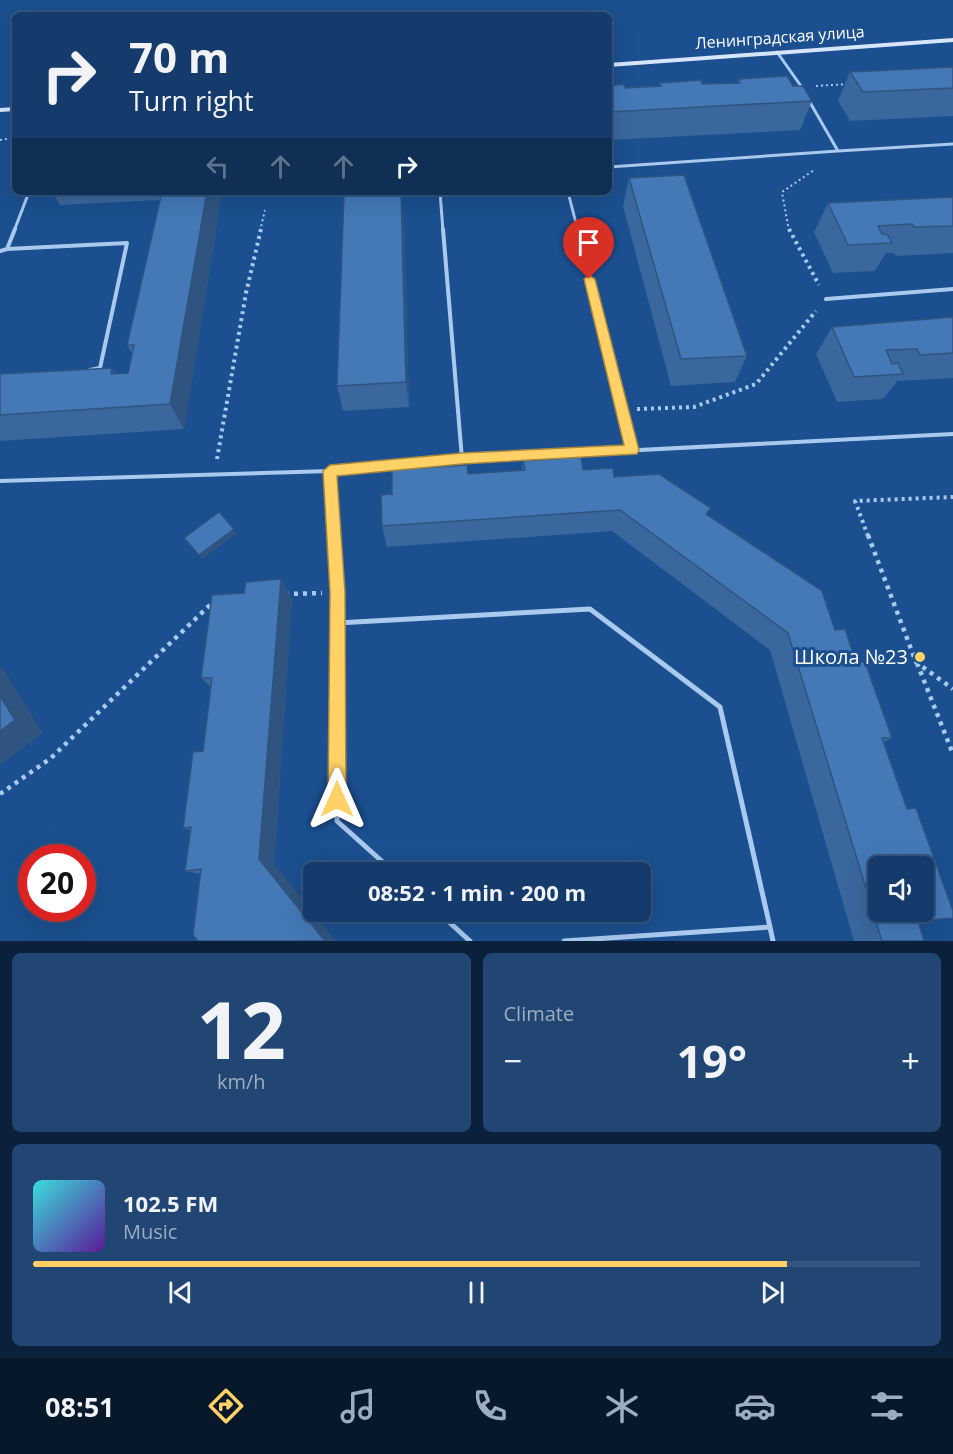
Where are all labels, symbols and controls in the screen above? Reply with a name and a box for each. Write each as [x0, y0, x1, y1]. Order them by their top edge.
street label: Ленинградская улица [695, 20, 865, 54]
text: 70 m [129, 28, 229, 85]
icon: right [30, 36, 108, 114]
text: Turn right [129, 82, 254, 119]
icon: left [201, 150, 234, 183]
icon: ahead [264, 150, 297, 183]
icon: ahead [327, 150, 360, 183]
icon: right [390, 150, 423, 183]
pin [563, 217, 614, 279]
icon: arrive [572, 226, 605, 259]
place label: Школа №23 [794, 643, 908, 670]
marker: Школа №23 [913, 650, 927, 664]
position arrow [305, 767, 369, 831]
speed limit sign: 20 [18, 844, 96, 922]
map controls [868, 856, 934, 922]
button: sound [868, 856, 934, 922]
text: 08:52 · 1 min · 200 m [368, 877, 586, 907]
text: 12 [197, 976, 286, 1082]
text: Climate [504, 1000, 574, 1027]
text: 19° [676, 1030, 747, 1091]
text: − [504, 1038, 522, 1083]
text: + [901, 1038, 920, 1083]
text: km/h [217, 1068, 266, 1095]
text: 102.5 FM [123, 1188, 218, 1218]
text: Music [123, 1218, 177, 1245]
icon: previous [164, 1276, 197, 1309]
icon: pause [460, 1276, 493, 1309]
icon: next [756, 1276, 789, 1309]
icon: directions [205, 1385, 247, 1427]
icon: music [337, 1385, 379, 1427]
icon: phone [469, 1385, 511, 1427]
icon: climate [601, 1385, 643, 1427]
icon: car [734, 1385, 776, 1427]
icon: filters [866, 1385, 908, 1427]
text: 08:51 [45, 1388, 115, 1425]

